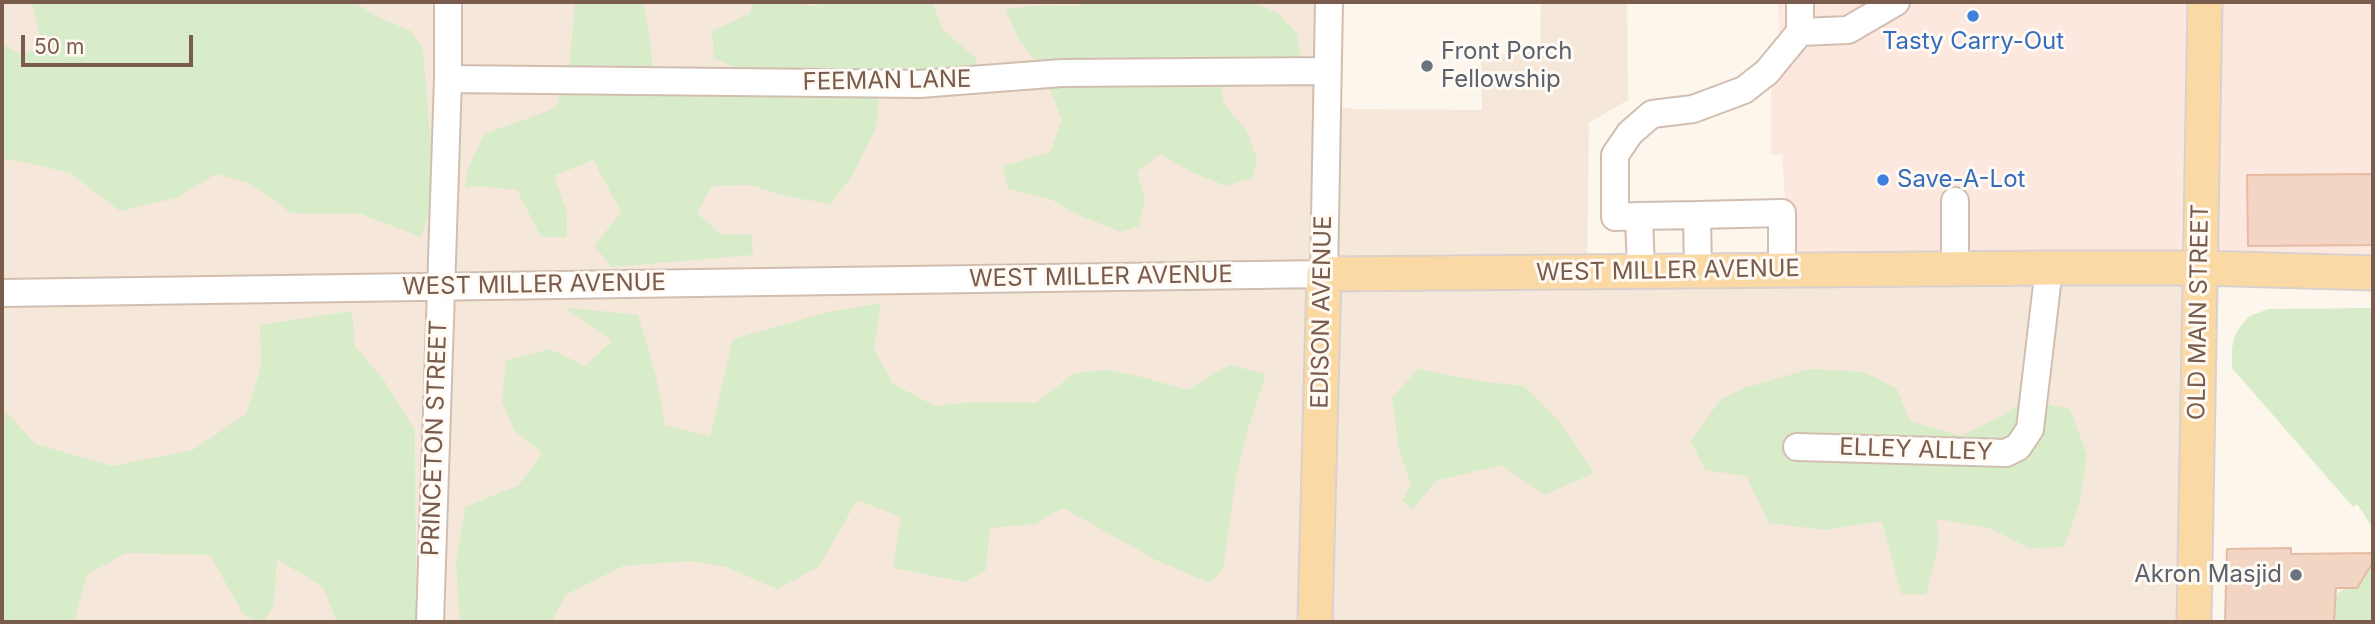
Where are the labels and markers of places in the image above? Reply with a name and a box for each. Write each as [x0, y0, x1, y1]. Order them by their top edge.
marker: Tasty Carry-Out [1965, 8, 1981, 24]
place label: Tasty Carry-Out [1882, 28, 2064, 56]
place label: Front Porch Fellowship [1441, 38, 1572, 94]
marker: Front Porch Fellowship [1419, 58, 1435, 74]
place label: Save-A-Lot [1897, 166, 2025, 194]
marker: Save-A-Lot [1875, 172, 1891, 188]
place label: Akron Masjid [2134, 561, 2282, 589]
marker: Akron Masjid [2288, 567, 2304, 583]

